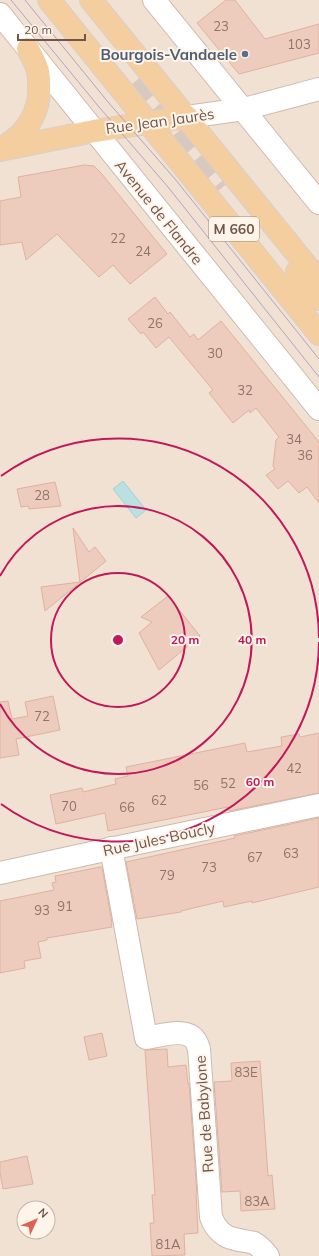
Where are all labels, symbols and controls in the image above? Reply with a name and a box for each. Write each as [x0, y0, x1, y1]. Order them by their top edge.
scale bar [18, 16, 85, 42]
house number: 23 [213, 18, 229, 34]
text: 20 m [24, 22, 52, 37]
house number: 103 [287, 36, 311, 52]
place label: Bourgois-Vandaele [100, 45, 237, 64]
marker: Bourgois-Vandaele [240, 49, 250, 59]
street label: Rue Jean Jaurès [104, 104, 216, 138]
street label: Avenue de Flandre [111, 156, 207, 268]
road number: M 660 [209, 217, 259, 241]
house number: 22 [110, 230, 126, 246]
house number: 24 [135, 243, 151, 259]
house number: 26 [147, 315, 163, 331]
house number: 30 [207, 345, 223, 361]
house number: 32 [237, 382, 253, 398]
house number: 34 [286, 431, 302, 447]
house number: 36 [297, 447, 313, 463]
house number: 28 [34, 487, 50, 503]
text: 20 m [171, 632, 199, 647]
text: 40 m [238, 632, 266, 647]
centre of rings [111, 633, 125, 647]
house number: 72 [34, 708, 50, 724]
house number: 42 [286, 760, 302, 776]
text: 60 m [246, 774, 274, 789]
house number: 52 [220, 775, 236, 791]
house number: 56 [193, 777, 209, 793]
house number: 62 [151, 792, 167, 808]
house number: 70 [61, 798, 77, 814]
house number: 66 [119, 799, 135, 815]
street label: Rue Jules Boucly [101, 818, 217, 860]
house number: 63 [283, 845, 299, 861]
house number: 67 [247, 849, 263, 865]
house number: 73 [201, 859, 217, 875]
house number: 79 [159, 867, 175, 883]
house number: 91 [57, 898, 73, 914]
house number: 93 [34, 902, 50, 918]
street label: Rue de Babylone [190, 1055, 218, 1173]
house number: 83E [234, 1064, 258, 1080]
house number: 83A [244, 1193, 270, 1209]
north arrow [16, 1200, 56, 1240]
text: N [35, 1205, 51, 1221]
house number: 81A [155, 1236, 181, 1252]

